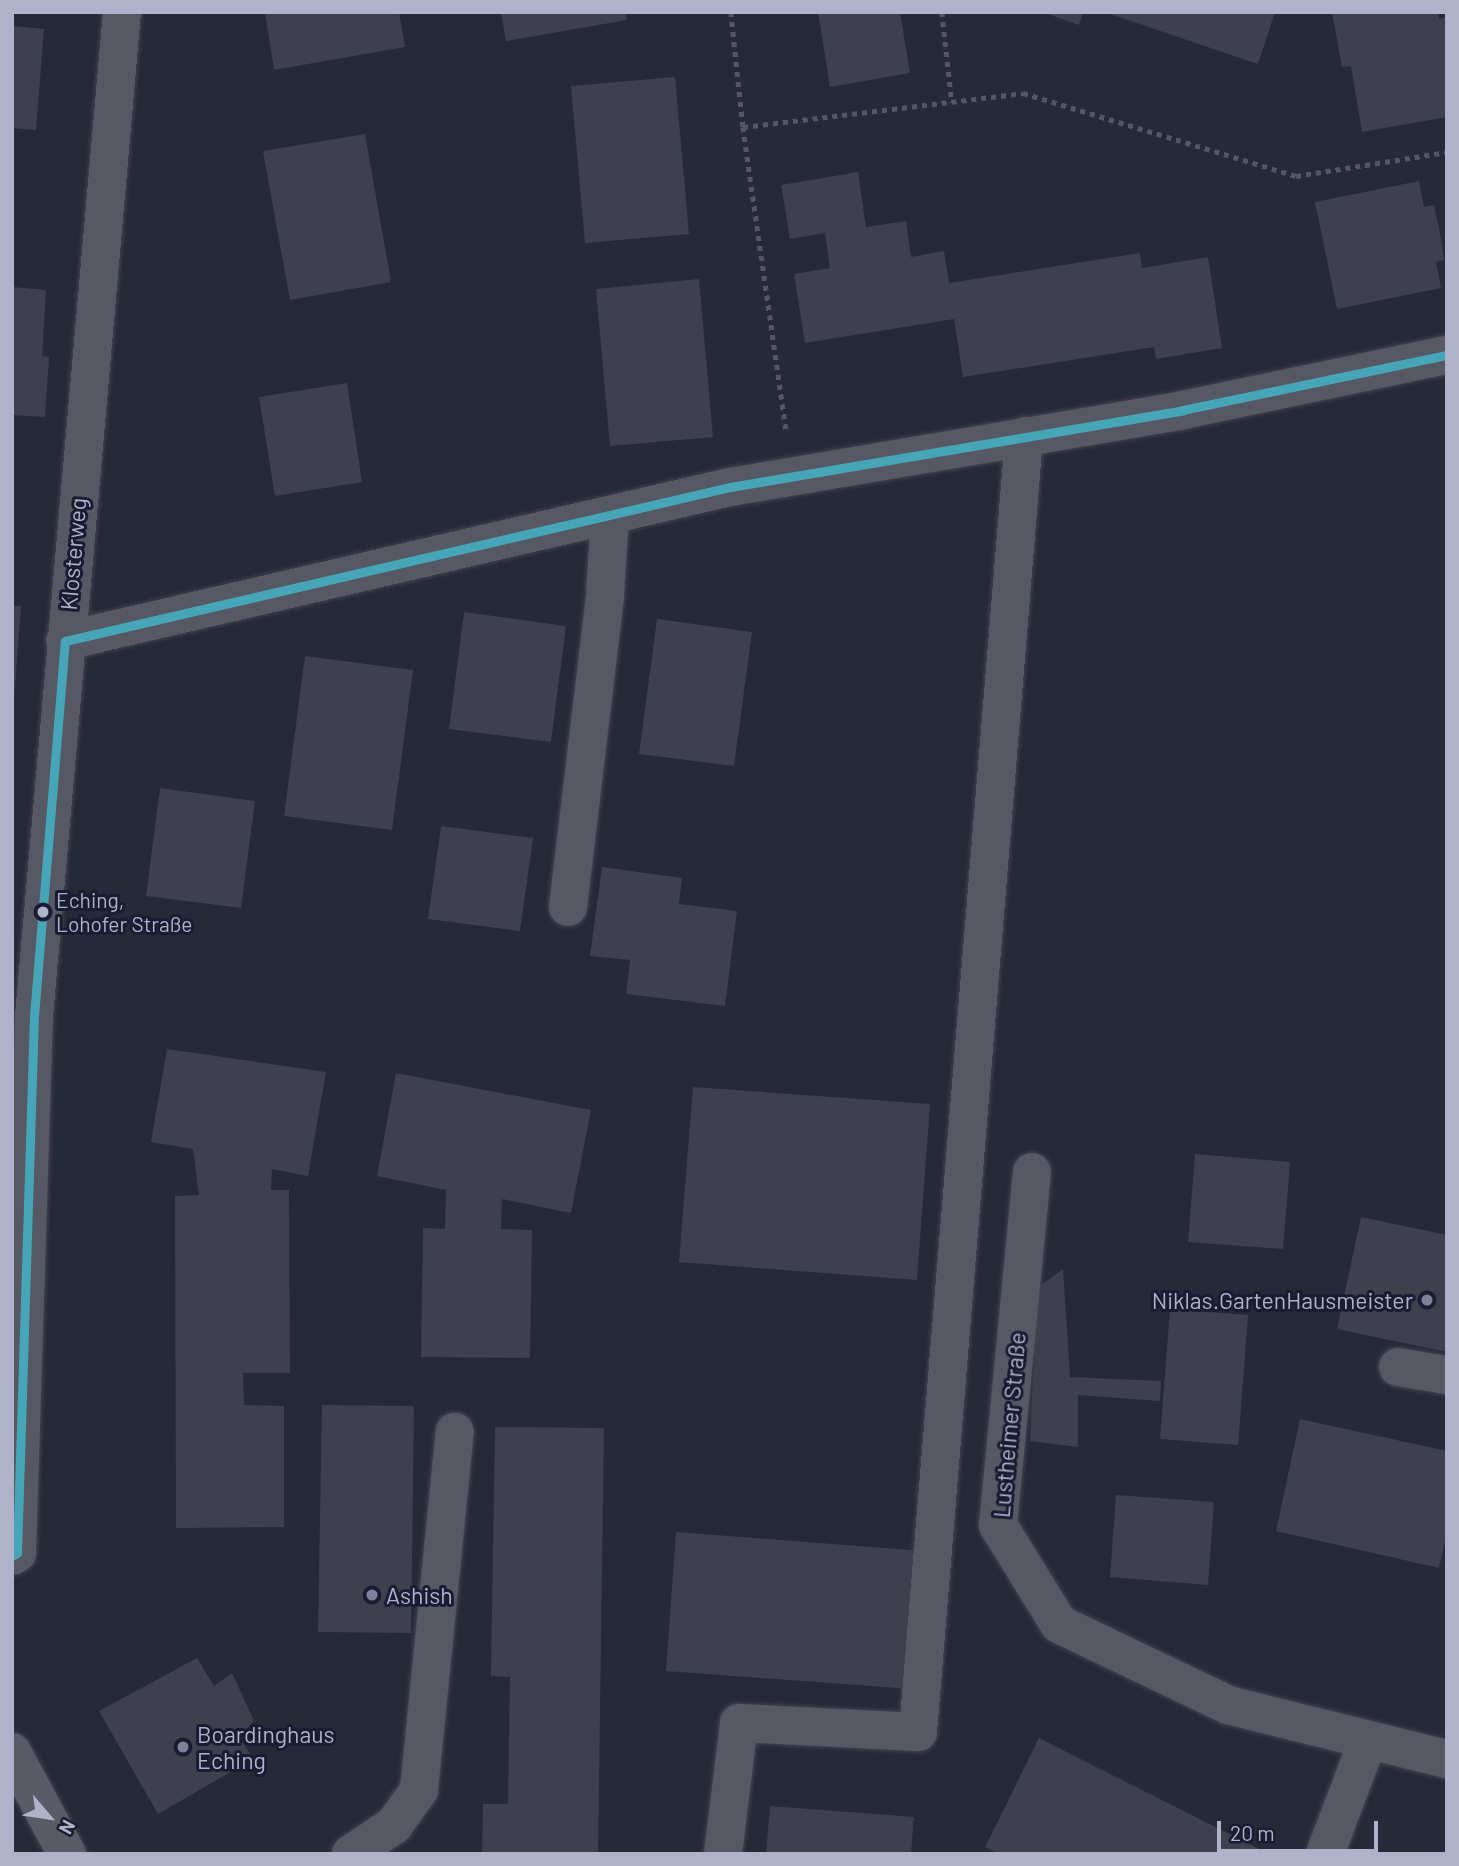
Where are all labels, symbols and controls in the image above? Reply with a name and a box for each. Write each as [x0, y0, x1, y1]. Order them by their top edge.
street label: Klosterweg [54, 497, 92, 611]
place label: Eching, Lohofer Straße [56, 887, 193, 937]
marker: Eching, Lohofer Straße [36, 905, 50, 919]
place label: Niklas.GartenHausmeister [1152, 1286, 1413, 1314]
marker: Niklas.GartenHausmeister [1419, 1292, 1435, 1308]
street label: Lustheimer Straße [987, 1331, 1031, 1519]
place label: Ashish [386, 1581, 453, 1609]
marker: Ashish [364, 1587, 380, 1603]
place label: Boardinghaus Eching [197, 1720, 335, 1774]
marker: Boardinghaus Eching [175, 1739, 191, 1755]
north arrow [14, 1782, 84, 1852]
scale bar [1221, 1806, 1382, 1850]
text: N [55, 1816, 81, 1839]
text: 20 m [1230, 1820, 1275, 1845]

